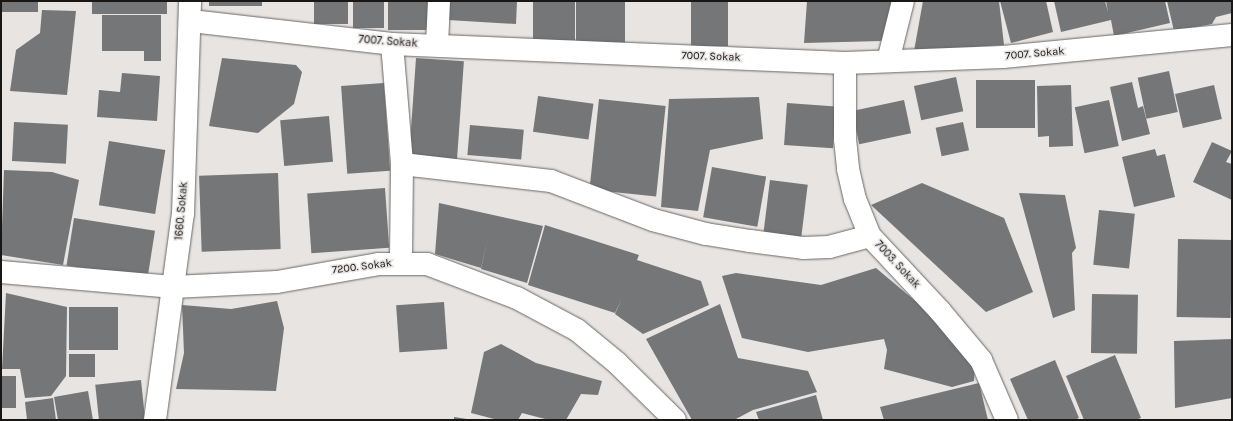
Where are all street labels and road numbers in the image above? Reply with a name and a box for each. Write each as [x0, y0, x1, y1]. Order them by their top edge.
street label: 7007. Sokak [358, 33, 418, 51]
street label: 7007. Sokak [1005, 45, 1065, 63]
street label: 7007. Sokak [681, 49, 741, 65]
street label: 1660. Sokak [173, 181, 191, 241]
street label: 7003. Sokak [872, 238, 922, 292]
street label: 7200. Sokak [331, 257, 393, 277]

